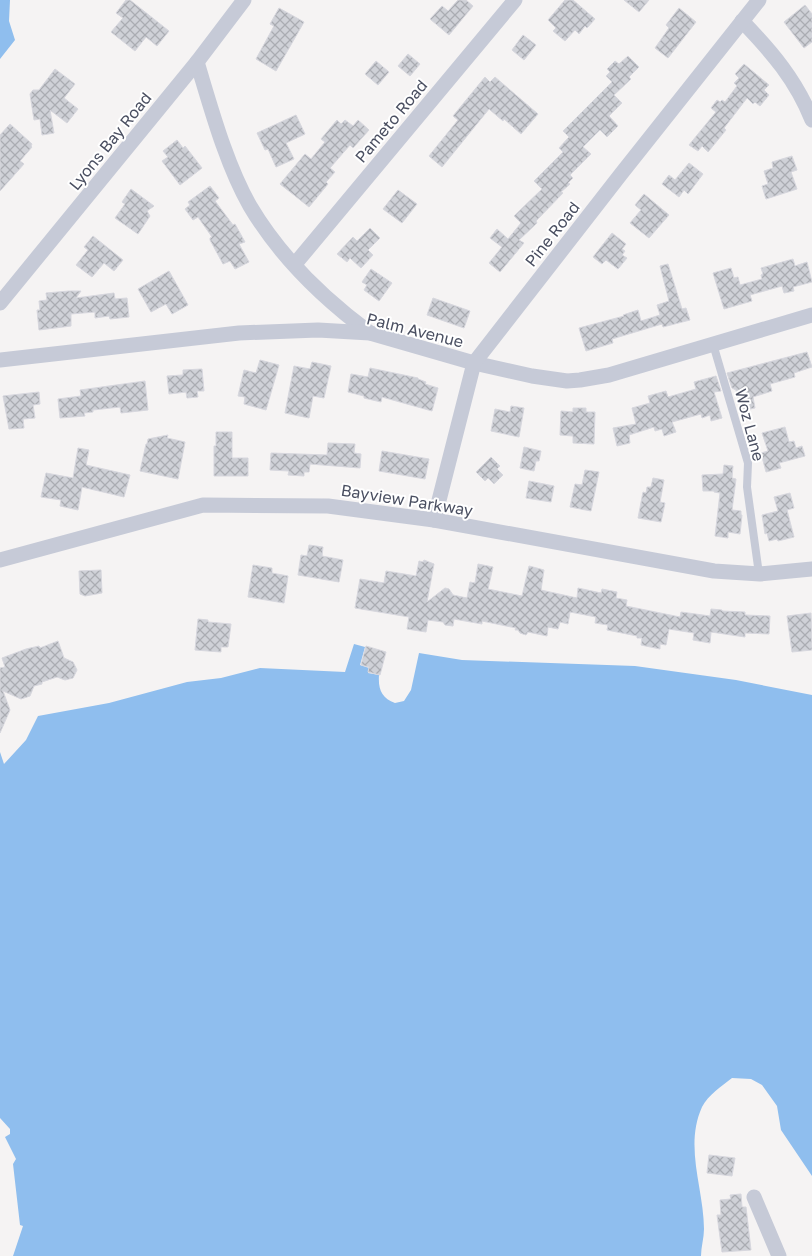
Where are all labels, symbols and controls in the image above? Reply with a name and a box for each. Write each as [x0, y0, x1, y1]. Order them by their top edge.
street label: Pameto Road [351, 75, 431, 167]
street label: Lyons Bay Road [64, 88, 156, 194]
street label: Pine Road [520, 197, 584, 271]
street label: Palm Avenue [364, 308, 466, 352]
street label: Woz Lane [731, 387, 769, 463]
street label: Bayview Parkway [340, 480, 474, 520]

